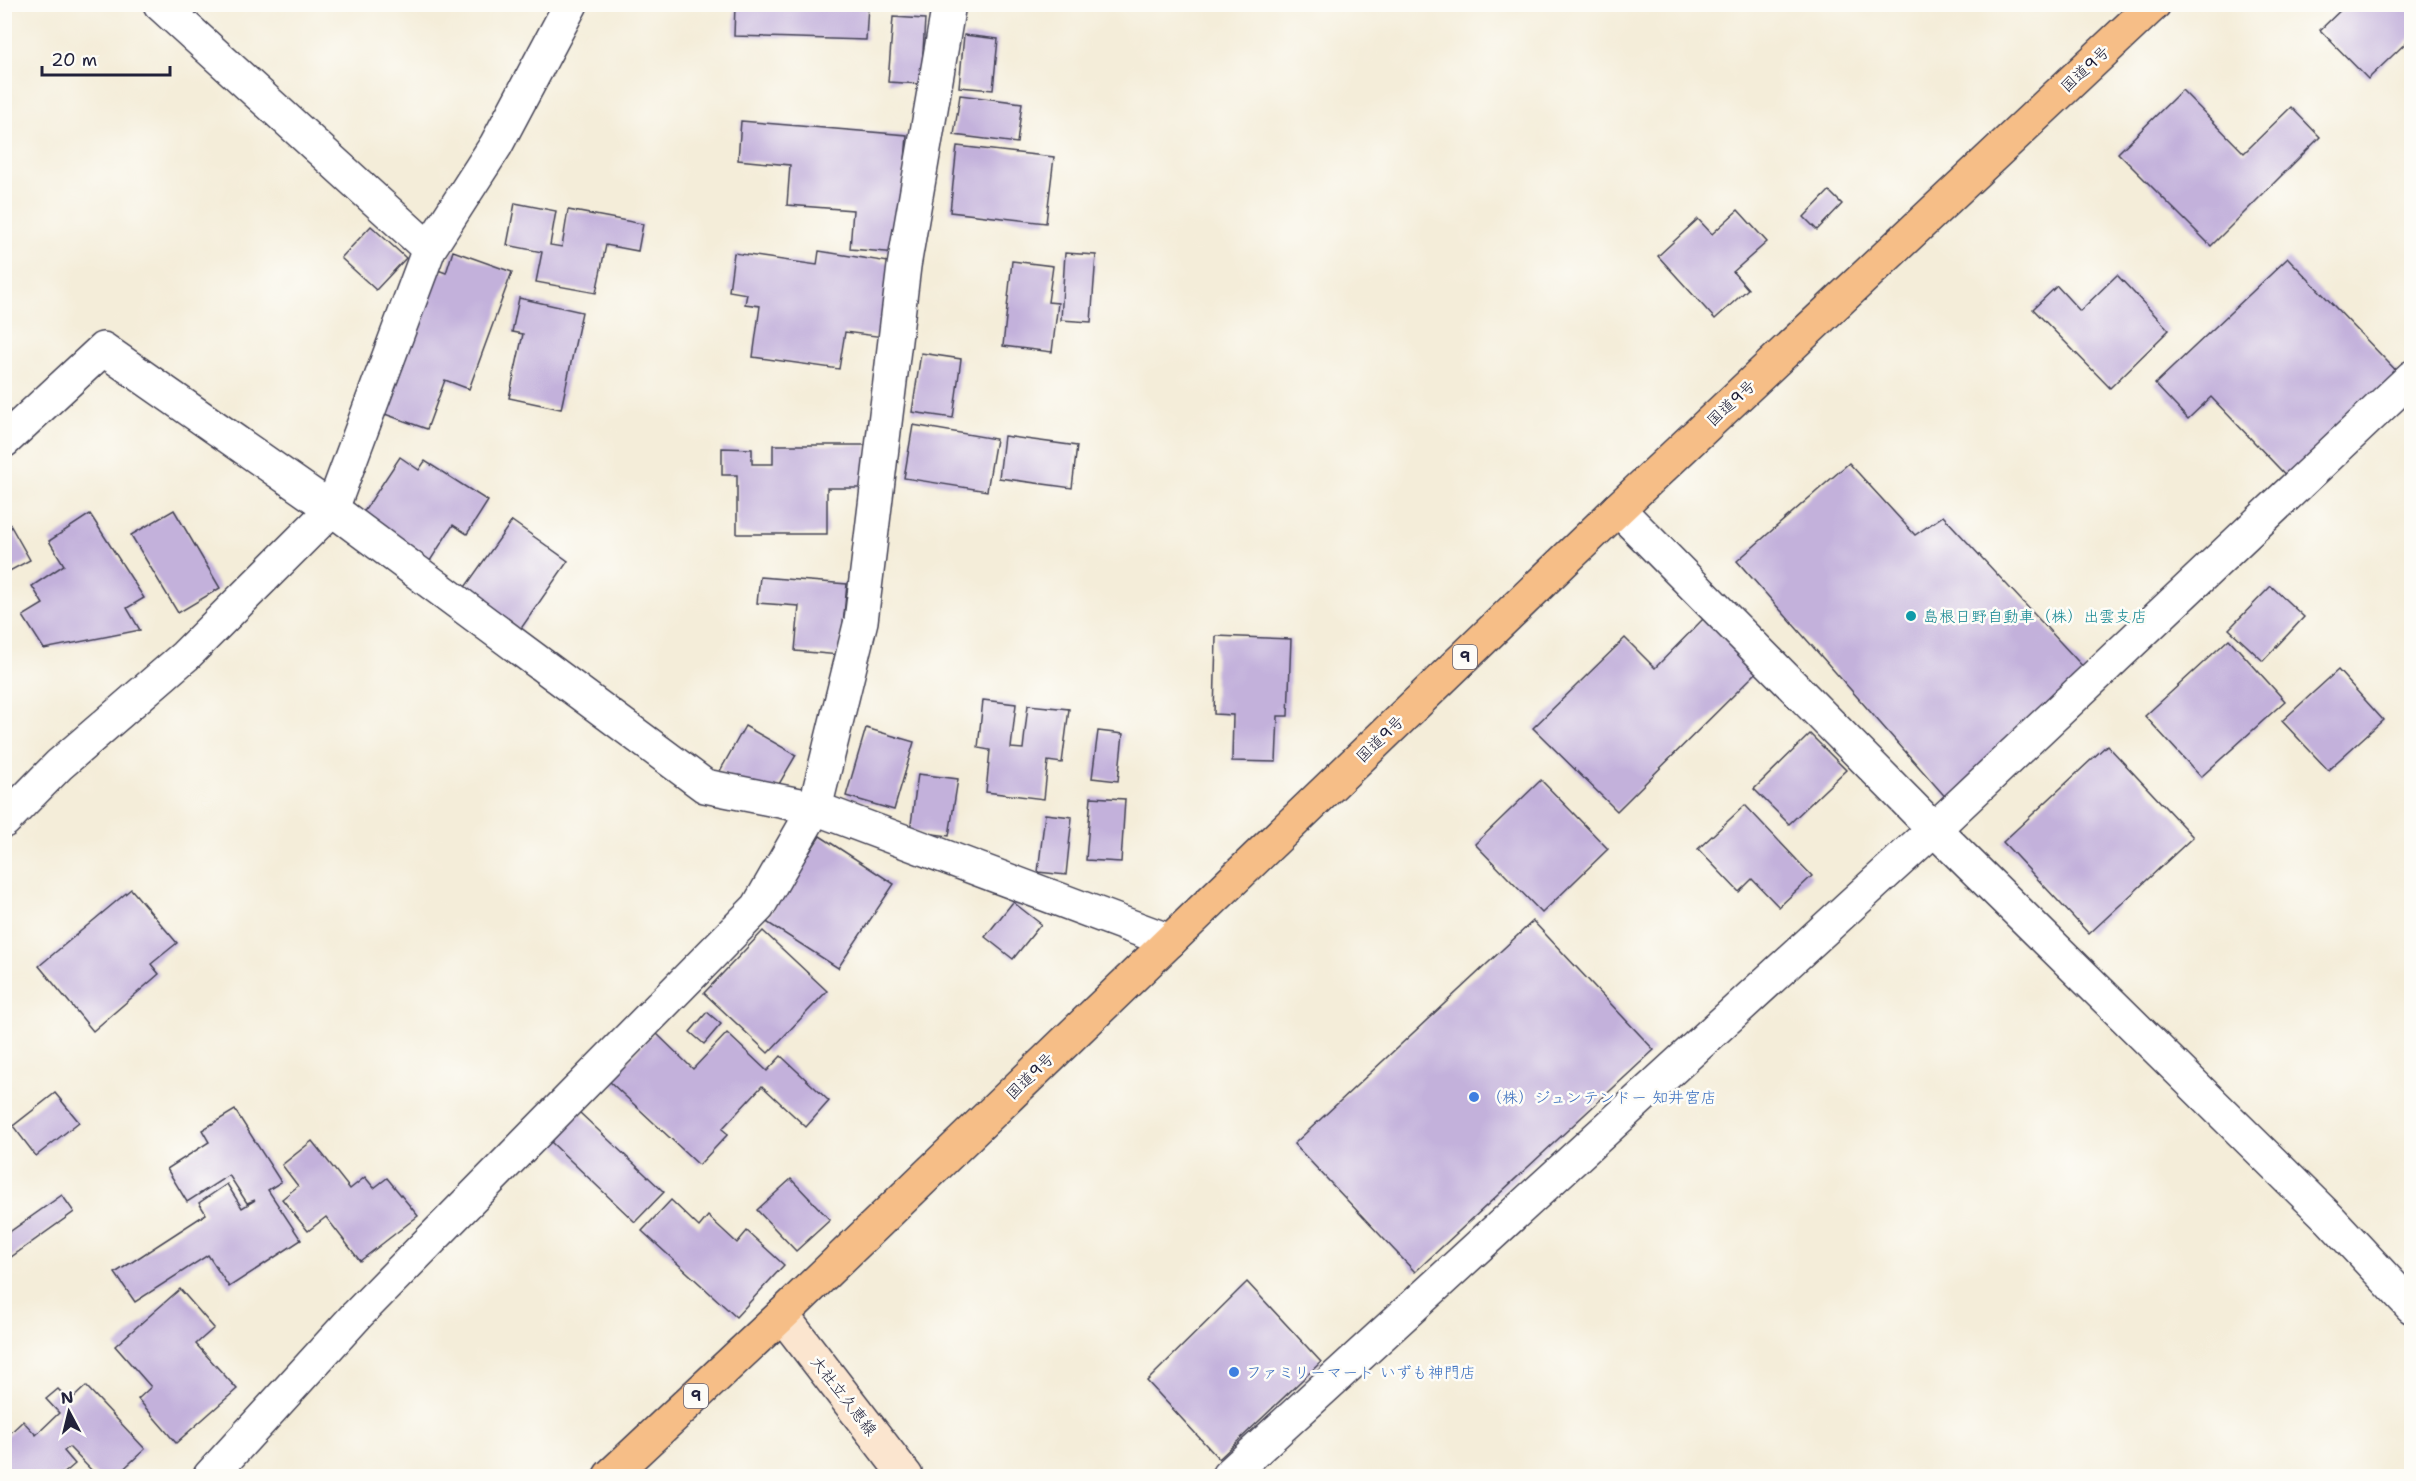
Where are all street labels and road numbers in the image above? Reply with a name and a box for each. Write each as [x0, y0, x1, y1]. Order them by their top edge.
street label: 国道9号 [2056, 41, 2114, 97]
street label: 国道9号 [1702, 375, 1760, 431]
road number: 9 [1453, 645, 1477, 669]
street label: 国道9号 [1351, 711, 1409, 767]
street label: 国道9号 [1001, 1048, 1059, 1104]
street label: 大社立久恵線 [806, 1352, 882, 1440]
road number: 9 [684, 1384, 708, 1408]

